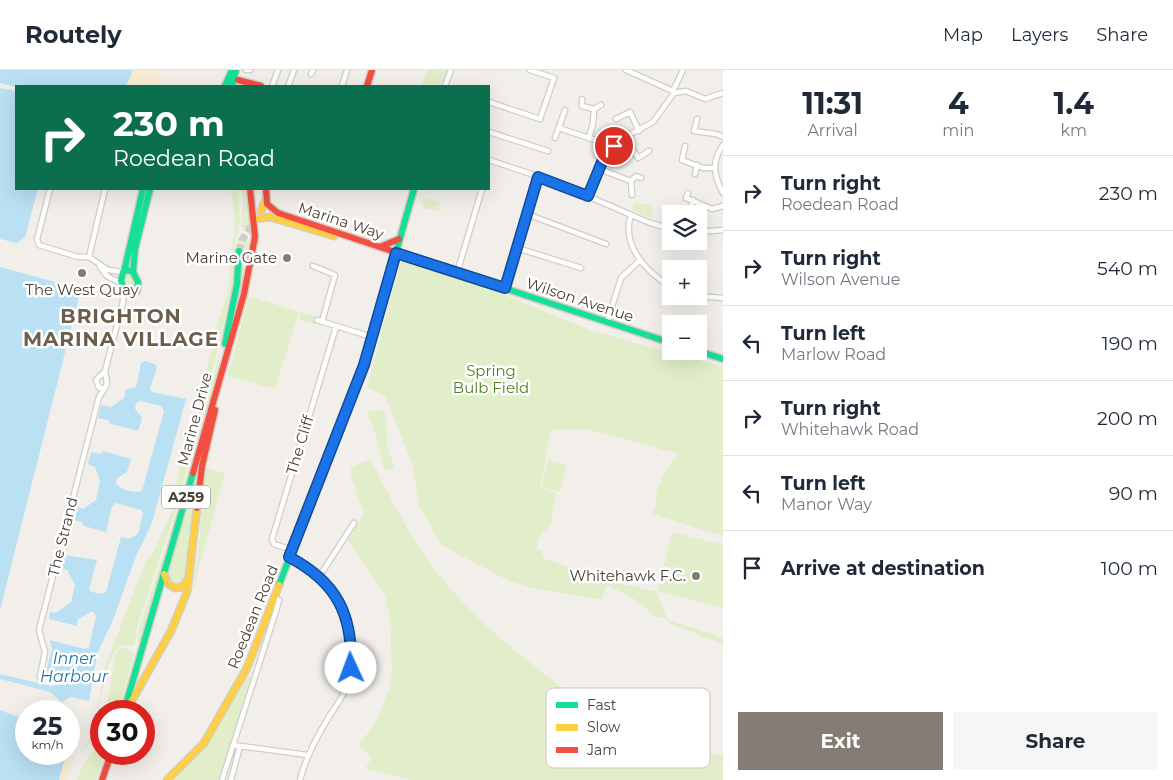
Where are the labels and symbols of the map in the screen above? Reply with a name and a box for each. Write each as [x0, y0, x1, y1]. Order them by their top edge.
pin [593, 125, 635, 167]
street label: Marina Way [296, 198, 387, 244]
place label: Marine Gate [185, 248, 277, 267]
marker: Marine Gate [281, 252, 293, 264]
marker: The West Quay [76, 267, 88, 279]
street label: Wilson Avenue [524, 273, 636, 326]
place label: The West Quay [25, 280, 140, 299]
district label: BRIGHTON MARINA VILLAGE [23, 304, 219, 351]
park label: Spring Bulb Field [453, 361, 529, 397]
street label: Marine Drive [173, 370, 216, 467]
street label: The Cliff [282, 412, 318, 477]
road number: A259 [162, 486, 210, 508]
street label: The Strand [43, 495, 82, 579]
street label: Roedean Road [223, 562, 282, 672]
place label: Whitehawk F.C. [570, 566, 686, 585]
marker: Whitehawk F.C. [690, 570, 702, 582]
position arrow [324, 641, 376, 693]
water label: Inner Harbour [40, 649, 109, 686]
legend [546, 688, 710, 768]
text: Fast [587, 696, 617, 714]
speed limit sign: 30 [90, 700, 155, 765]
text: Slow [587, 718, 621, 736]
text: Jam [586, 741, 617, 759]

